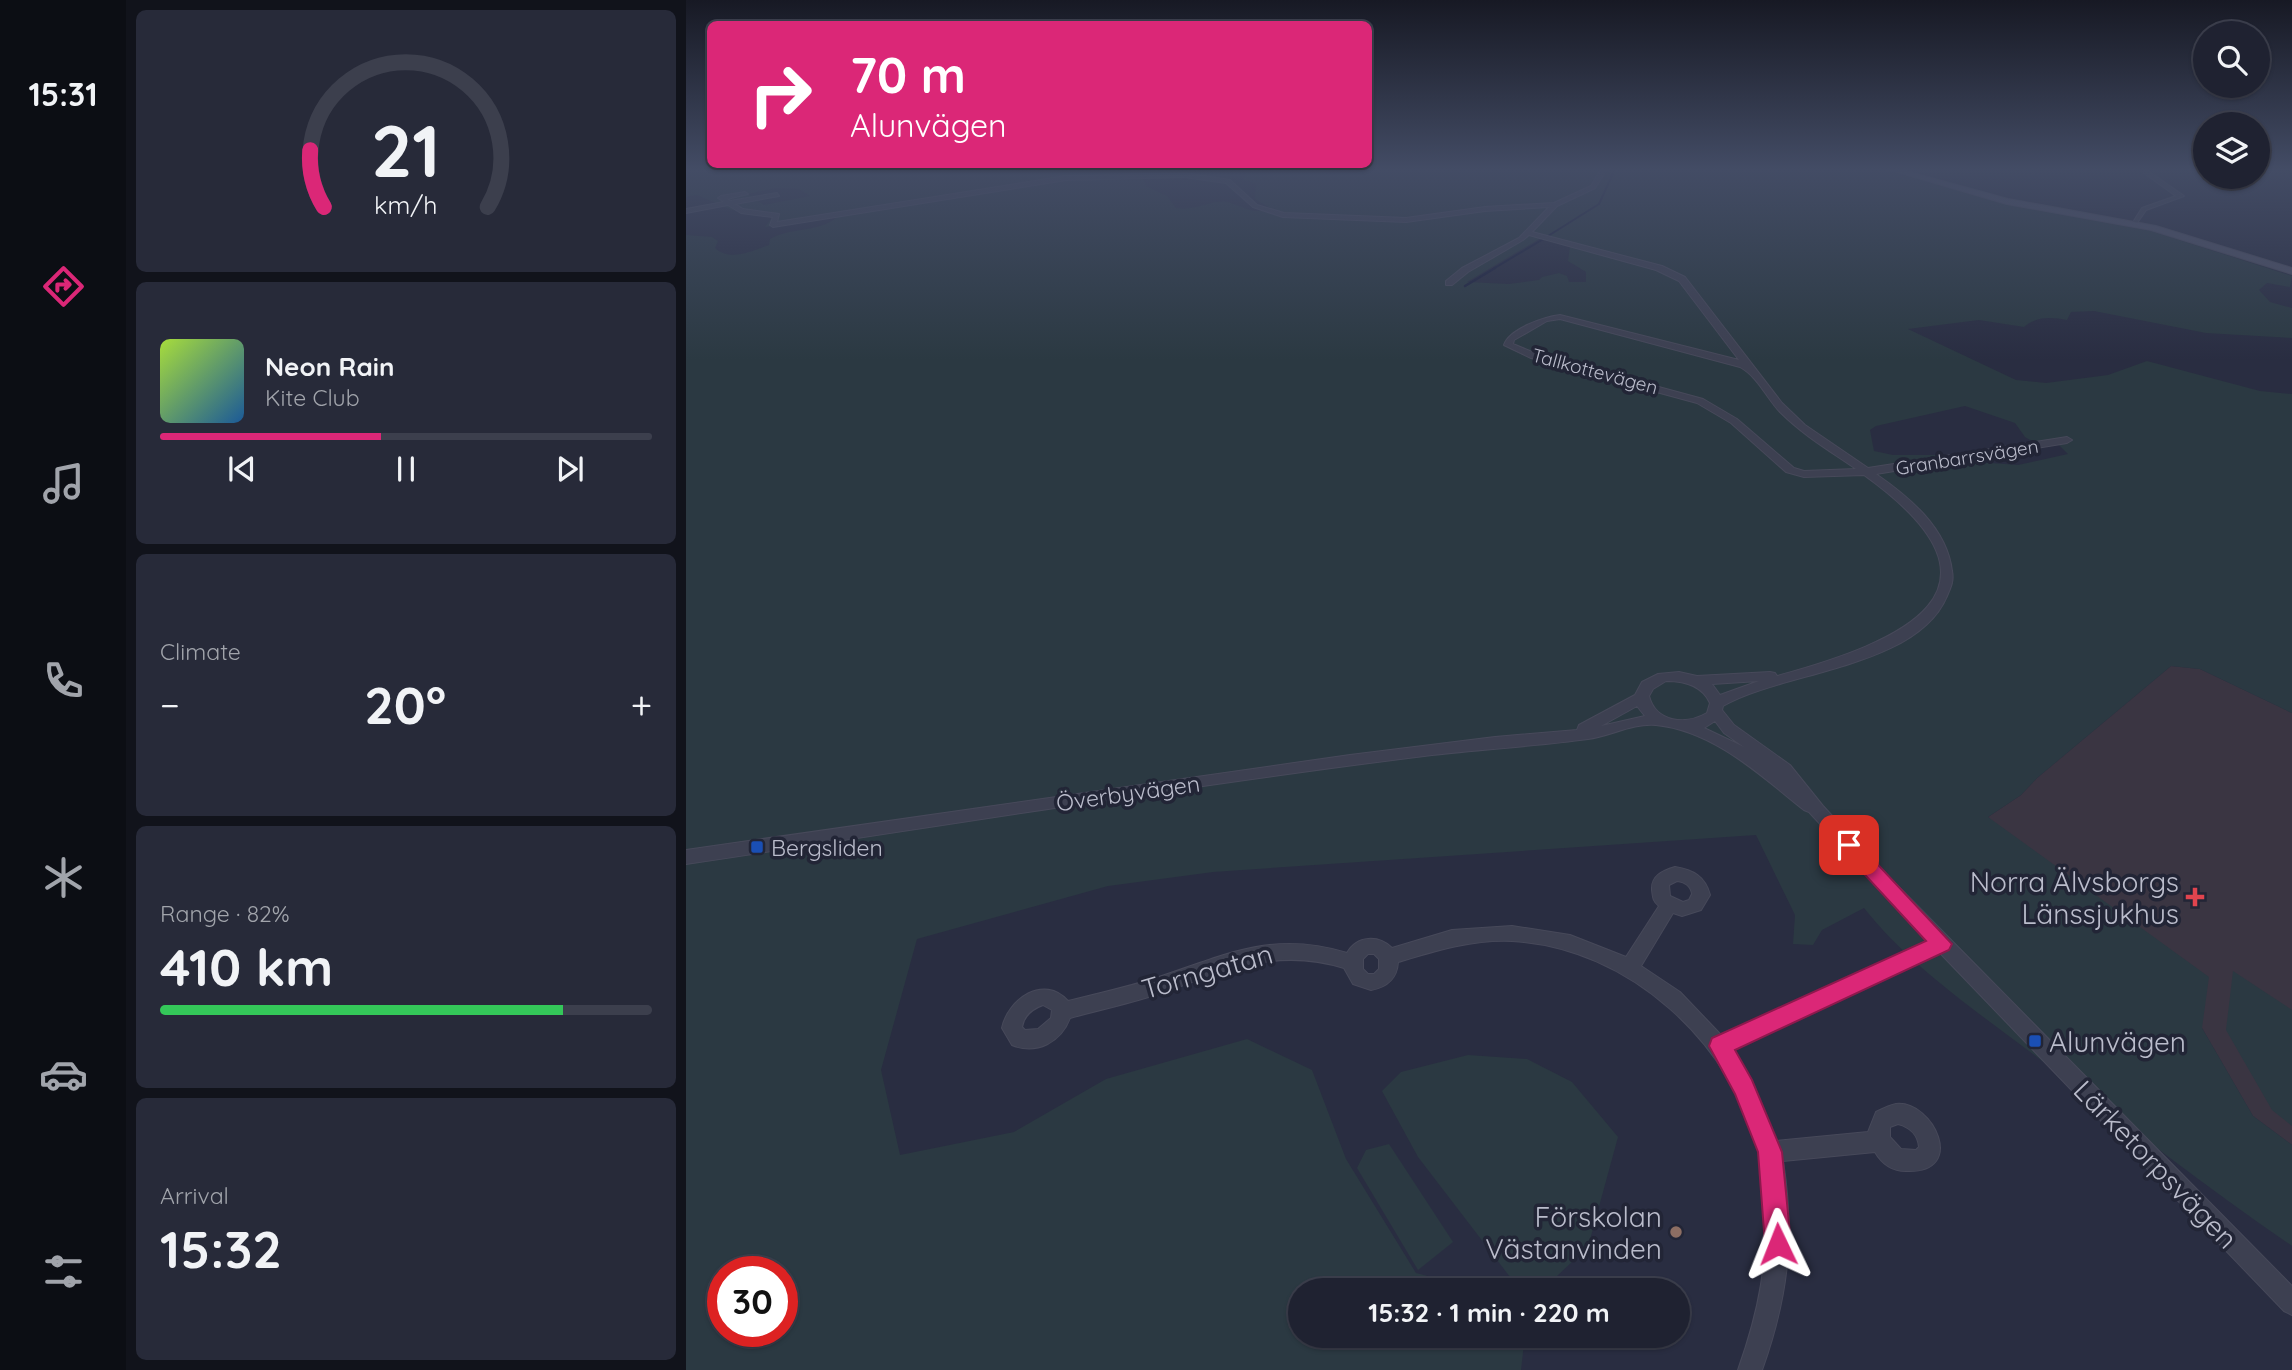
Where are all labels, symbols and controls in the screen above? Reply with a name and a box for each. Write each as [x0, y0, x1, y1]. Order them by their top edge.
map controls [2193, 21, 2270, 189]
button: search [2193, 21, 2270, 98]
text: 70 m [850, 44, 966, 105]
icon: right [735, 49, 826, 140]
text: 15:31 [28, 74, 98, 114]
text: 21 [371, 104, 441, 195]
text: Alunvägen [850, 105, 1007, 145]
button: layers [2193, 112, 2270, 189]
text: km/h [374, 189, 438, 220]
icon: directions [39, 262, 88, 311]
street label: Tallkottevägen [1529, 343, 1661, 399]
text: Neon Rain [265, 350, 394, 383]
text: Kite Club [265, 383, 360, 412]
street label: Granbarrsvägen [1894, 434, 2040, 480]
icon: previous [223, 450, 261, 488]
icon: pause [387, 450, 425, 488]
icon: next [551, 450, 589, 488]
icon: music [39, 459, 88, 508]
text: Climate [160, 637, 241, 666]
icon: phone [39, 656, 88, 705]
text: 20° [364, 672, 446, 737]
text: − [160, 681, 180, 729]
text: + [631, 681, 652, 729]
street label: Överbyvägen [1054, 769, 1202, 817]
pin [1819, 815, 1879, 875]
icon: arrive [1830, 826, 1868, 864]
place label: Bergsliden [771, 833, 883, 862]
marker: Bergsliden [749, 839, 765, 855]
icon: climate [39, 853, 88, 902]
place label: Norra Älvsborgs Länssjukhus [1970, 864, 2179, 931]
marker: Norra Älvsborgs Länssjukhus [2185, 887, 2205, 907]
text: Range · 82% [160, 899, 290, 928]
text: 410 km [160, 934, 333, 999]
street label: Torngatan [1138, 936, 1276, 1006]
place label: Alunvägen [2049, 1024, 2186, 1059]
marker: Alunvägen [2027, 1033, 2043, 1049]
icon: car [39, 1050, 88, 1099]
street label: Lärketorpsvägen [2067, 1072, 2245, 1256]
text: Arrival [160, 1181, 229, 1210]
place label: Förskolan Västanvinden [1485, 1199, 1662, 1266]
position arrow [1741, 1207, 1815, 1281]
text: 15:32 [160, 1216, 282, 1281]
marker: Förskolan Västanvinden [1668, 1224, 1684, 1240]
icon: filters [39, 1247, 88, 1296]
speed limit sign: 30 [707, 1256, 798, 1347]
text: 15:32 · 1 min · 220 m [1368, 1296, 1610, 1329]

